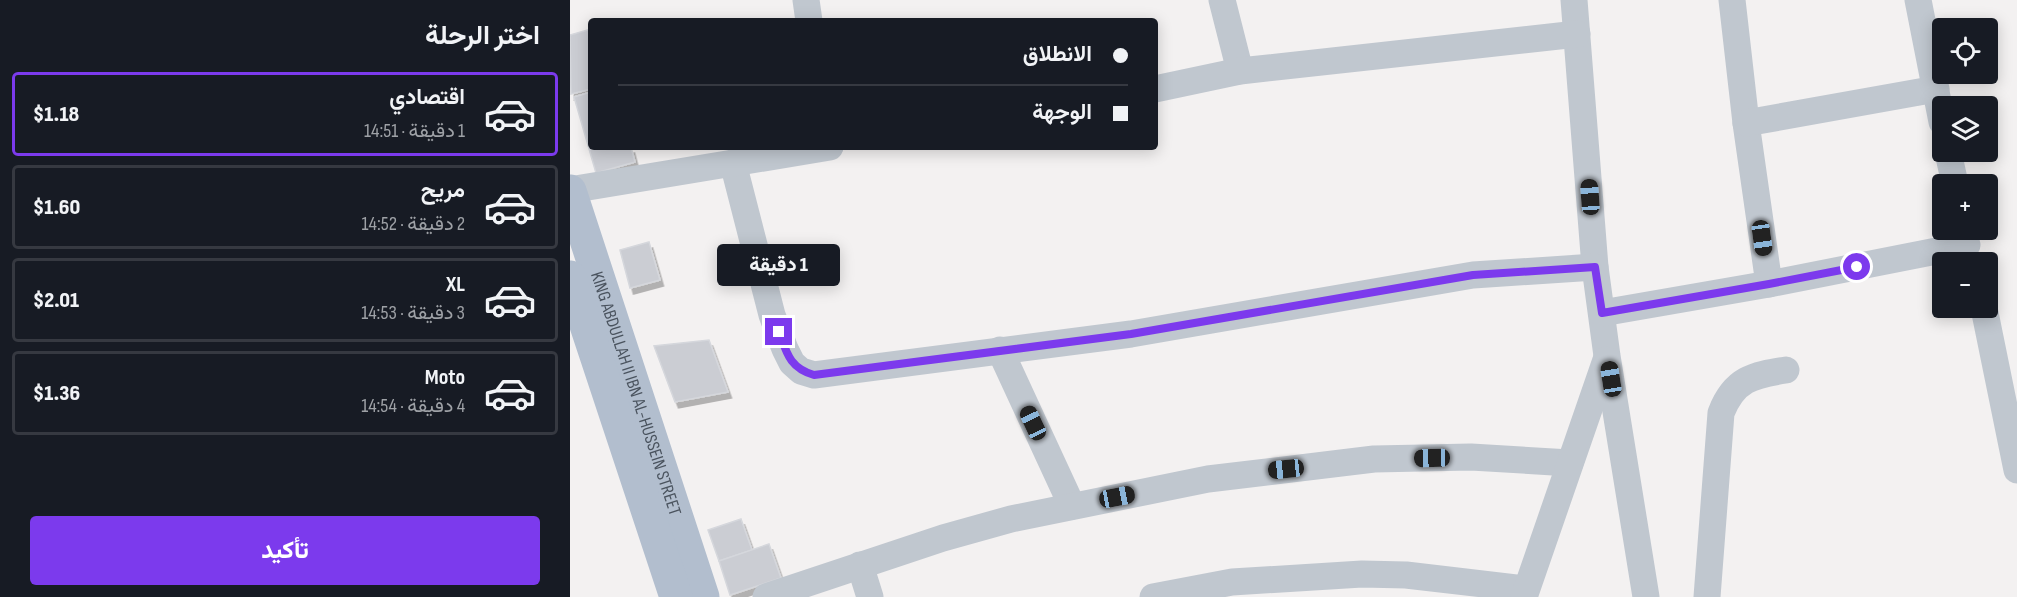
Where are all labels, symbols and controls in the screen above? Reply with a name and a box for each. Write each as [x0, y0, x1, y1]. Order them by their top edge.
map controls [1932, 18, 1998, 318]
button: locate [1932, 18, 1998, 84]
text: اختر الرحلة [425, 20, 540, 52]
text: الانطلاق [1023, 41, 1092, 68]
text: اقتصادي [389, 84, 465, 111]
icon: car [483, 87, 537, 141]
button: layers [1932, 96, 1998, 162]
text: الوجهة [1032, 99, 1092, 126]
text: $1.18 [33, 101, 79, 128]
text: 1 دقيقة · 14:51 [364, 119, 465, 143]
button: + [1932, 174, 1998, 240]
text: مريح [421, 177, 465, 204]
car [1580, 178, 1600, 216]
icon: car [483, 180, 537, 234]
text: $1.60 [33, 194, 80, 221]
text: 2 دقيقة · 14:52 [362, 212, 465, 236]
car [1751, 219, 1773, 257]
callout: 1 دقيقة [718, 245, 840, 287]
button: − [1932, 252, 1998, 318]
text: 1 دقيقة [749, 253, 808, 277]
route start [1843, 253, 1870, 280]
street label: KING ABDULLAH II IBN AL-HUSSEIN STREET [587, 269, 686, 518]
text: XL [446, 271, 465, 298]
icon: car [483, 273, 537, 327]
text: $2.01 [33, 287, 79, 314]
text: 3 دقيقة · 14:53 [361, 301, 465, 325]
route end [765, 318, 792, 345]
car [1599, 360, 1623, 398]
text: Moto [425, 364, 465, 391]
icon: car [483, 366, 537, 420]
text: $1.36 [33, 380, 80, 407]
text: 4 دقيقة · 14:54 [361, 394, 465, 418]
car [1017, 403, 1049, 443]
car [1414, 449, 1450, 467]
car [1267, 458, 1305, 480]
car [1098, 485, 1136, 509]
button: تأكيد [30, 516, 540, 585]

